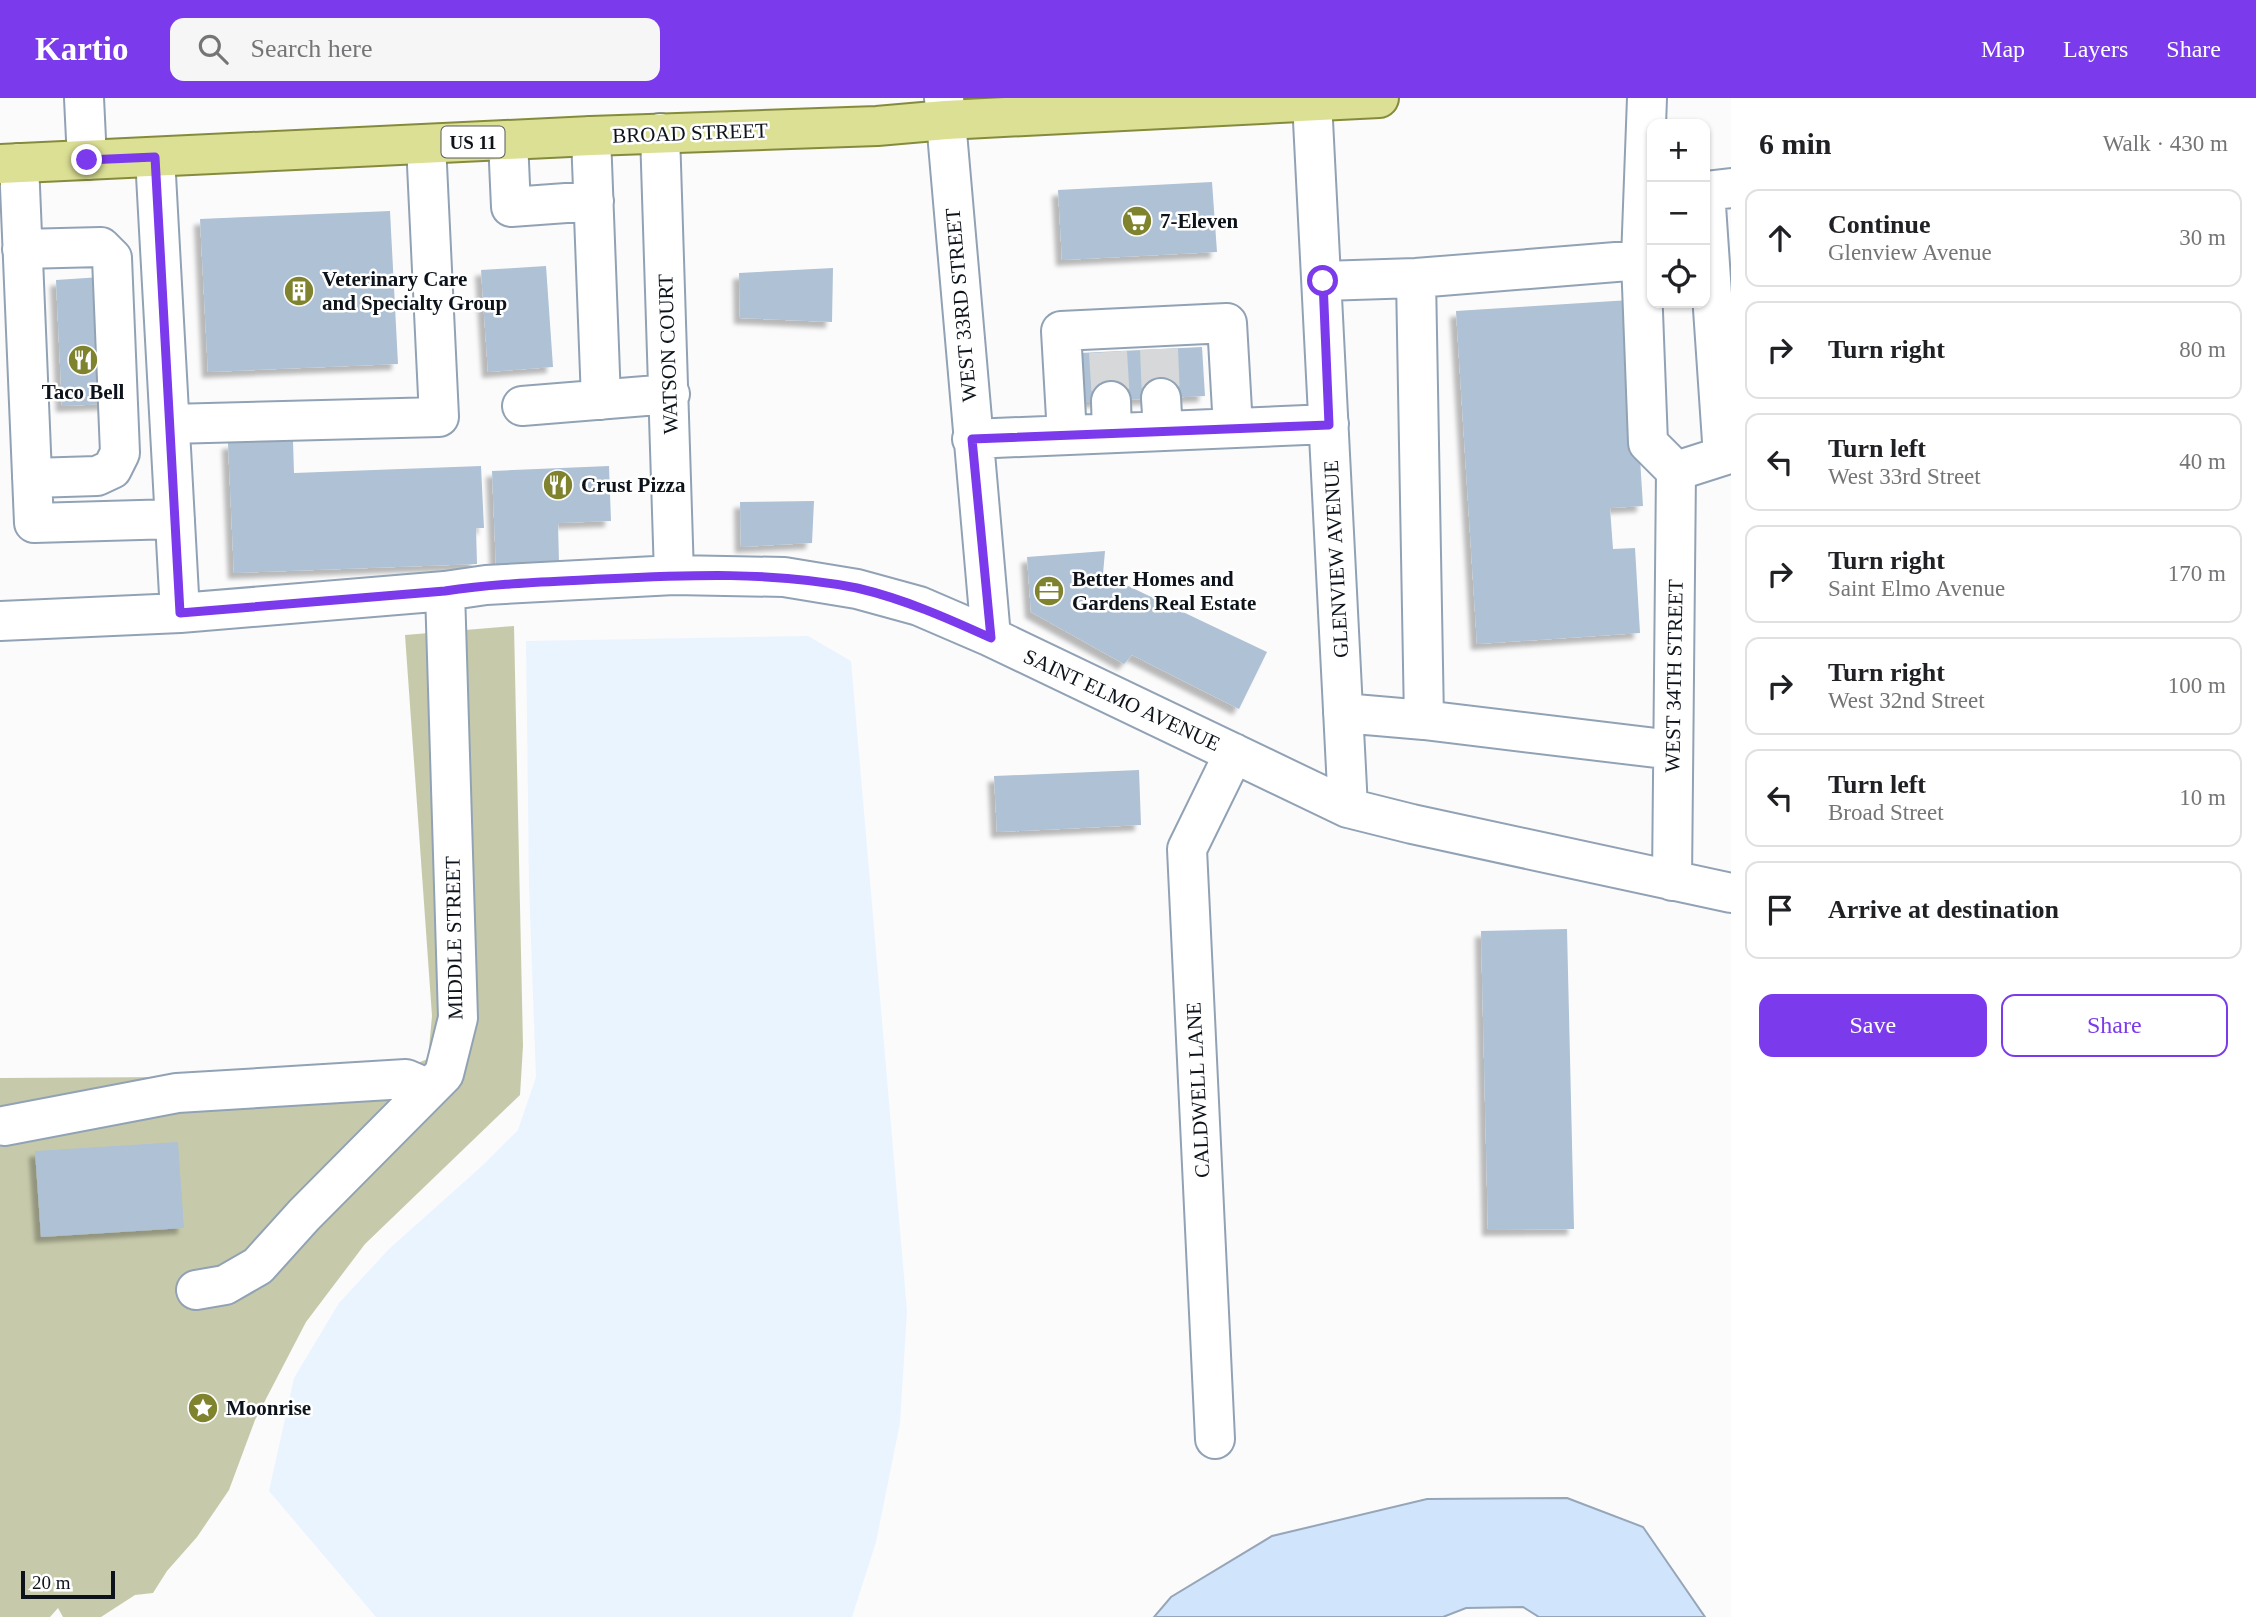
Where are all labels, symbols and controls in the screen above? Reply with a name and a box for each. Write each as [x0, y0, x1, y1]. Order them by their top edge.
search box [170, 18, 660, 81]
icon: search [194, 30, 232, 68]
text: Kartio [35, 31, 128, 67]
text: Search here [250, 34, 372, 63]
text: Map [1981, 36, 2025, 62]
text: Layers [2063, 36, 2128, 62]
text: Share [2166, 36, 2221, 62]
street label: BROAD STREET [612, 118, 768, 148]
map controls [1647, 119, 1710, 308]
button: + [1647, 119, 1710, 182]
road number: US 11 [442, 126, 504, 158]
text: 6 min [1759, 127, 1832, 160]
text: Walk · 430 m [2103, 131, 2228, 156]
route end [71, 144, 102, 175]
button: − [1647, 182, 1710, 245]
supermarket icon: 7-Eleven [1120, 204, 1154, 238]
street label: WEST 33RD STREET [941, 207, 981, 403]
place label: 7-Eleven [1160, 209, 1238, 233]
text: Continue [1828, 210, 1931, 239]
icon: ahead [1761, 219, 1799, 257]
text: 30 m [2179, 225, 2226, 250]
text: Glenview Avenue [1828, 240, 1992, 265]
button: locate [1647, 245, 1710, 308]
route start [1307, 265, 1338, 296]
place label: Veterinary Care and Specialty Group [322, 267, 507, 315]
street label: WATSON COURT [653, 273, 683, 435]
building icon: Veterinary Care and Specialty Group [282, 274, 316, 308]
icon: right [1761, 331, 1799, 369]
text: Turn right [1828, 335, 1945, 364]
text: 80 m [2179, 337, 2226, 362]
restaurant icon: Taco Bell [66, 343, 100, 377]
place label: Taco Bell [42, 380, 124, 404]
text: Turn left [1828, 434, 1926, 463]
icon: left [1761, 443, 1799, 481]
text: 40 m [2179, 449, 2226, 474]
street label: GLENVIEW AVENUE [1319, 459, 1353, 659]
text: West 33rd Street [1828, 464, 1981, 489]
restaurant icon: Crust Pizza [541, 468, 575, 502]
place label: Crust Pizza [581, 473, 686, 497]
text: Turn right [1828, 546, 1945, 575]
icon: right [1761, 555, 1799, 593]
text: 170 m [2168, 561, 2226, 586]
place label: Better Homes and Gardens Real Estate [1072, 567, 1256, 615]
office icon: Better Homes and Gardens Real Estate [1032, 574, 1066, 608]
text: Saint Elmo Avenue [1828, 576, 2005, 601]
street label: WEST 34TH STREET [1660, 579, 1688, 773]
street label: SAINT ELMO AVENUE [1020, 644, 1224, 756]
text: Turn right [1828, 658, 1945, 687]
icon: right [1761, 667, 1799, 705]
text: 100 m [2168, 673, 2226, 698]
text: West 32nd Street [1828, 688, 1985, 713]
text: Turn left [1828, 770, 1926, 799]
icon: left [1761, 779, 1799, 817]
text: 10 m [2179, 785, 2226, 810]
text: Broad Street [1828, 800, 1944, 825]
street label: MIDDLE STREET [441, 856, 467, 1020]
icon: arrive [1761, 891, 1799, 929]
text: Arrive at destination [1828, 895, 2059, 924]
button: Save [1759, 994, 1987, 1057]
button: Share [2001, 994, 2228, 1057]
street label: CALDWELL LANE [1181, 1002, 1215, 1178]
place icon: Moonrise [186, 1391, 220, 1425]
place label: Moonrise [226, 1396, 311, 1420]
scale bar [21, 1568, 116, 1600]
text: 20 m [32, 1572, 71, 1593]

